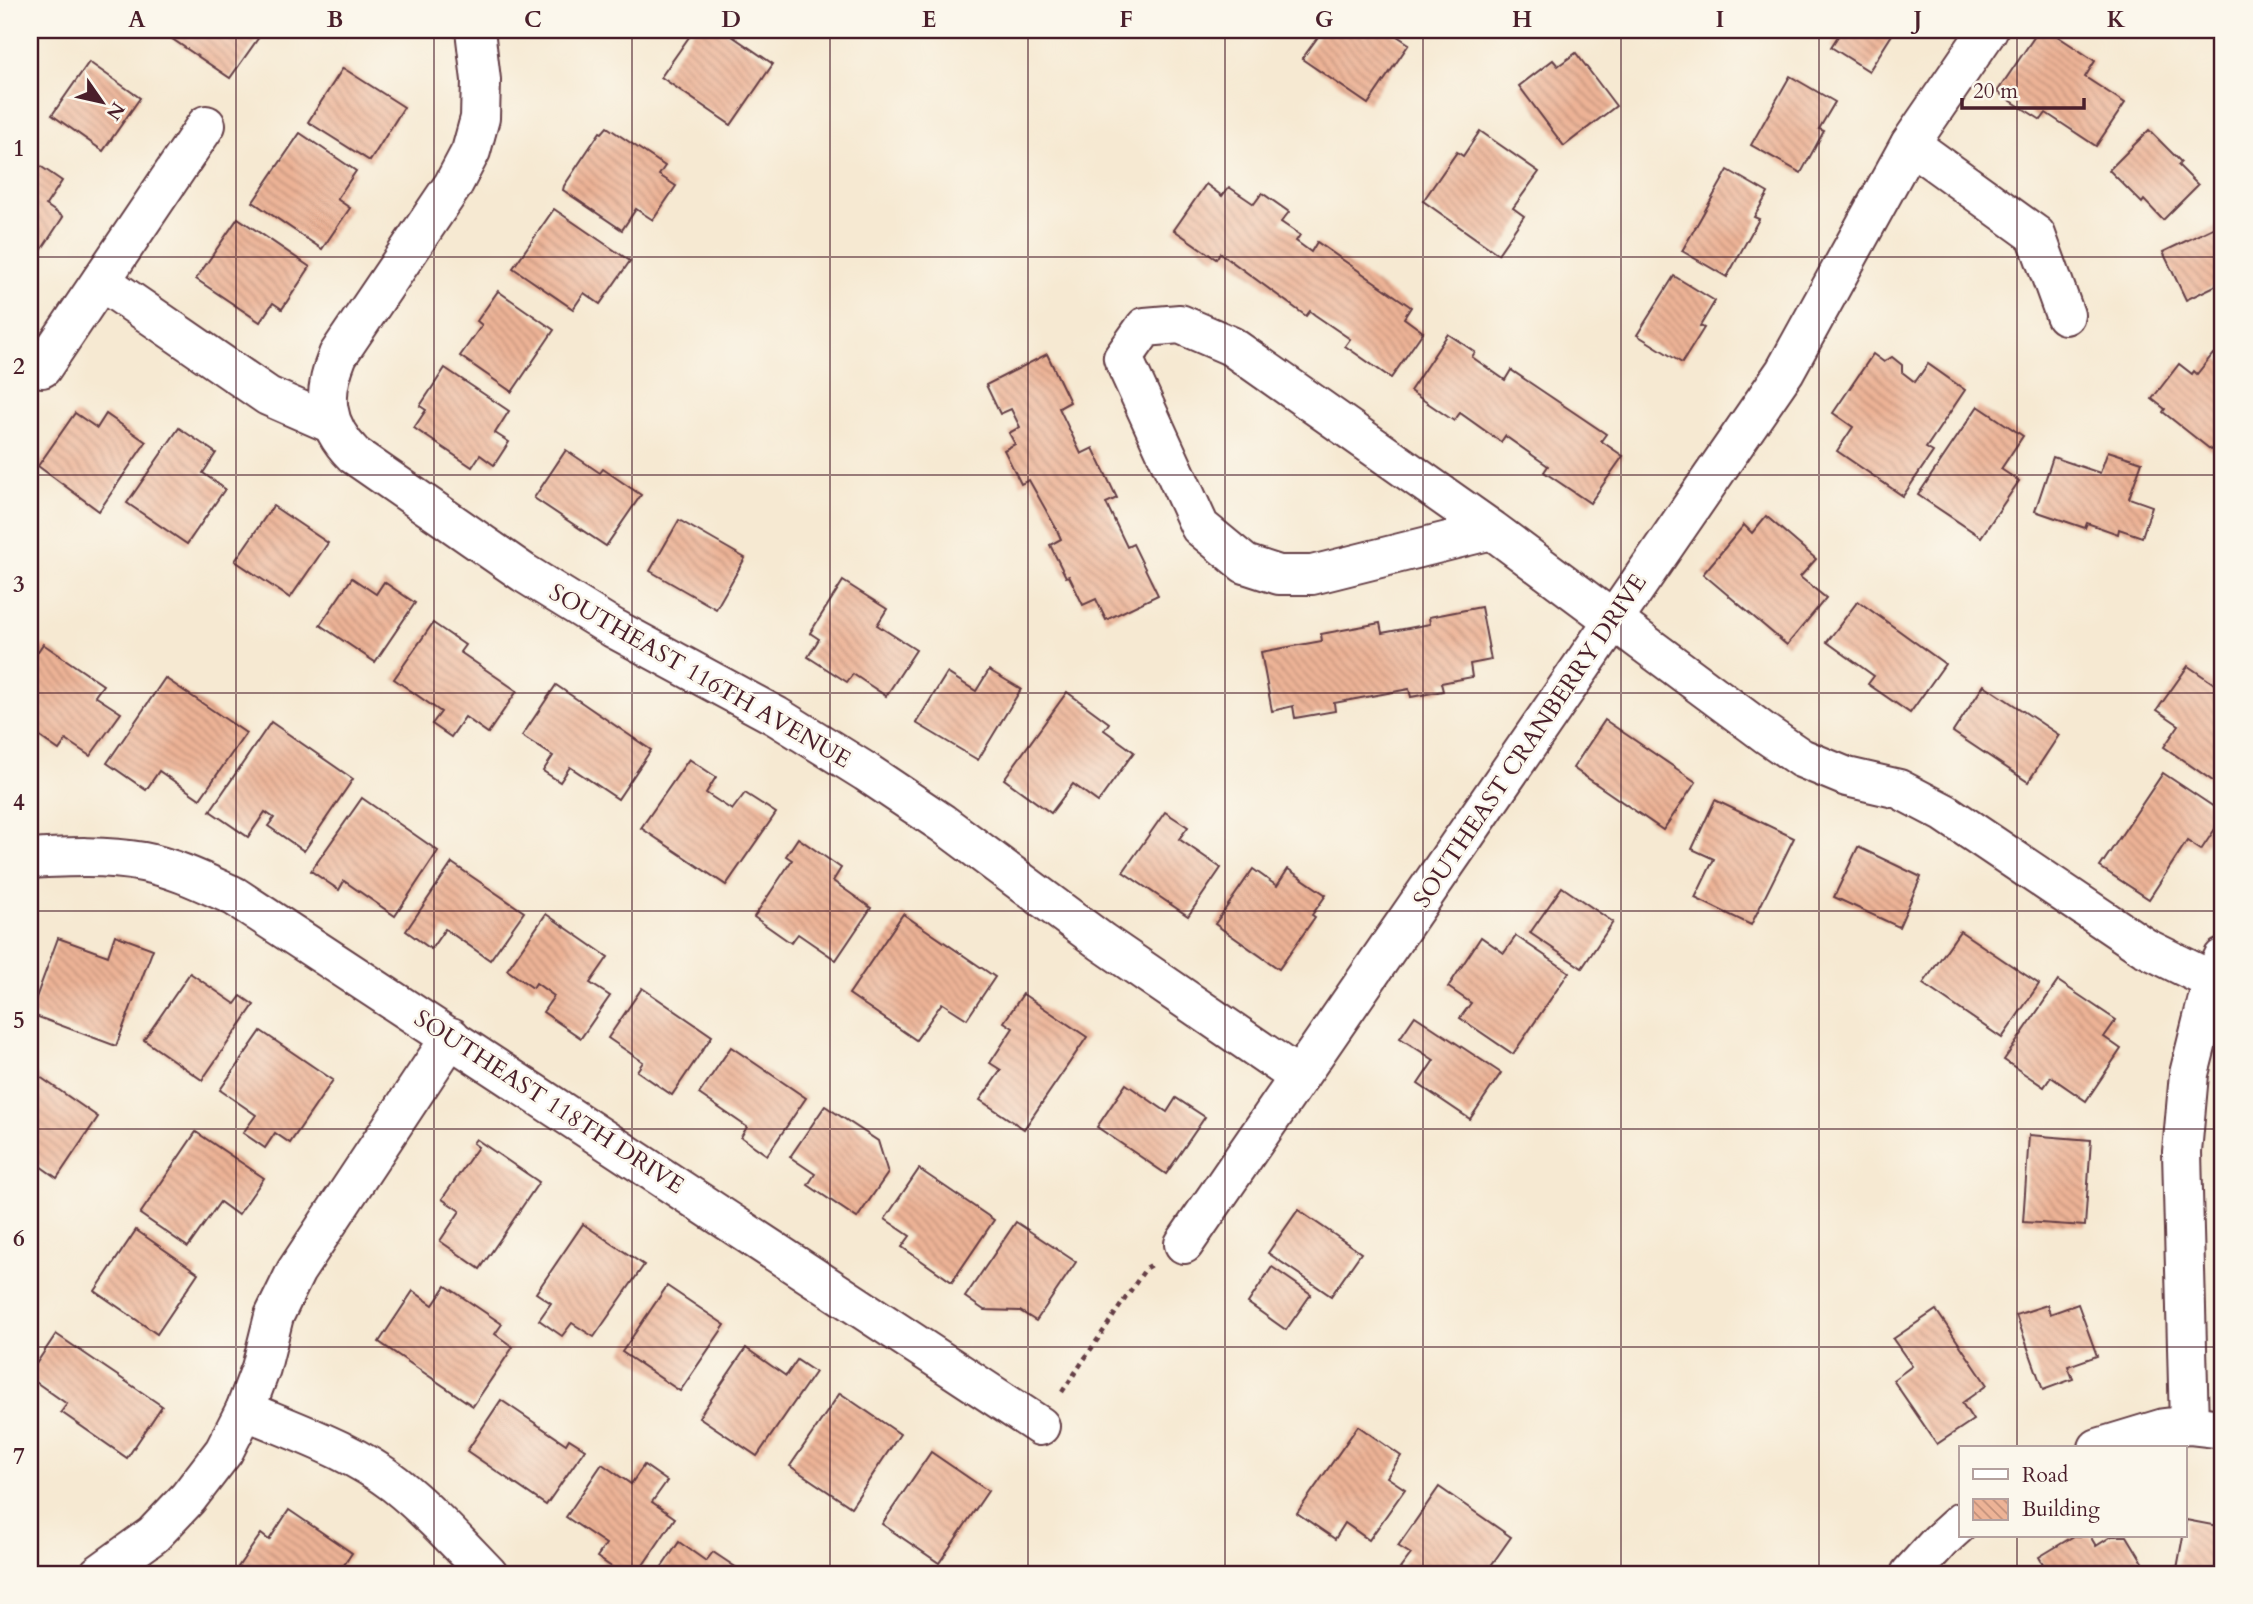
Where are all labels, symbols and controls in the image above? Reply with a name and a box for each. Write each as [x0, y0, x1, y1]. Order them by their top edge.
text: A [128, 4, 146, 35]
text: B [327, 4, 343, 35]
text: C [524, 4, 542, 35]
text: D [721, 4, 741, 35]
text: E [922, 4, 936, 35]
text: F [1119, 4, 1133, 35]
text: G [1315, 4, 1334, 35]
text: H [1512, 4, 1532, 35]
text: I [1716, 4, 1724, 35]
text: J [1911, 4, 1922, 35]
text: K [2107, 4, 2126, 35]
north arrow [66, 66, 136, 136]
scale bar [1962, 66, 2085, 110]
text: 20 m [1973, 77, 2018, 106]
text: N [100, 97, 131, 125]
text: 1 [13, 133, 25, 164]
text: 2 [13, 351, 25, 382]
street label: SOUTHEAST CRANBERRY DRIVE [1406, 568, 1654, 914]
text: 3 [13, 569, 25, 600]
street label: SOUTHEAST 116TH AVENUE [543, 576, 857, 776]
text: 4 [13, 787, 25, 818]
street label: SOUTHEAST 118TH DRIVE [408, 1002, 690, 1202]
text: 5 [13, 1005, 25, 1036]
text: 6 [13, 1223, 25, 1254]
text: 7 [13, 1441, 25, 1472]
legend [1959, 1446, 2186, 1538]
text: Road [2022, 1461, 2068, 1490]
text: Building [2022, 1495, 2100, 1524]

